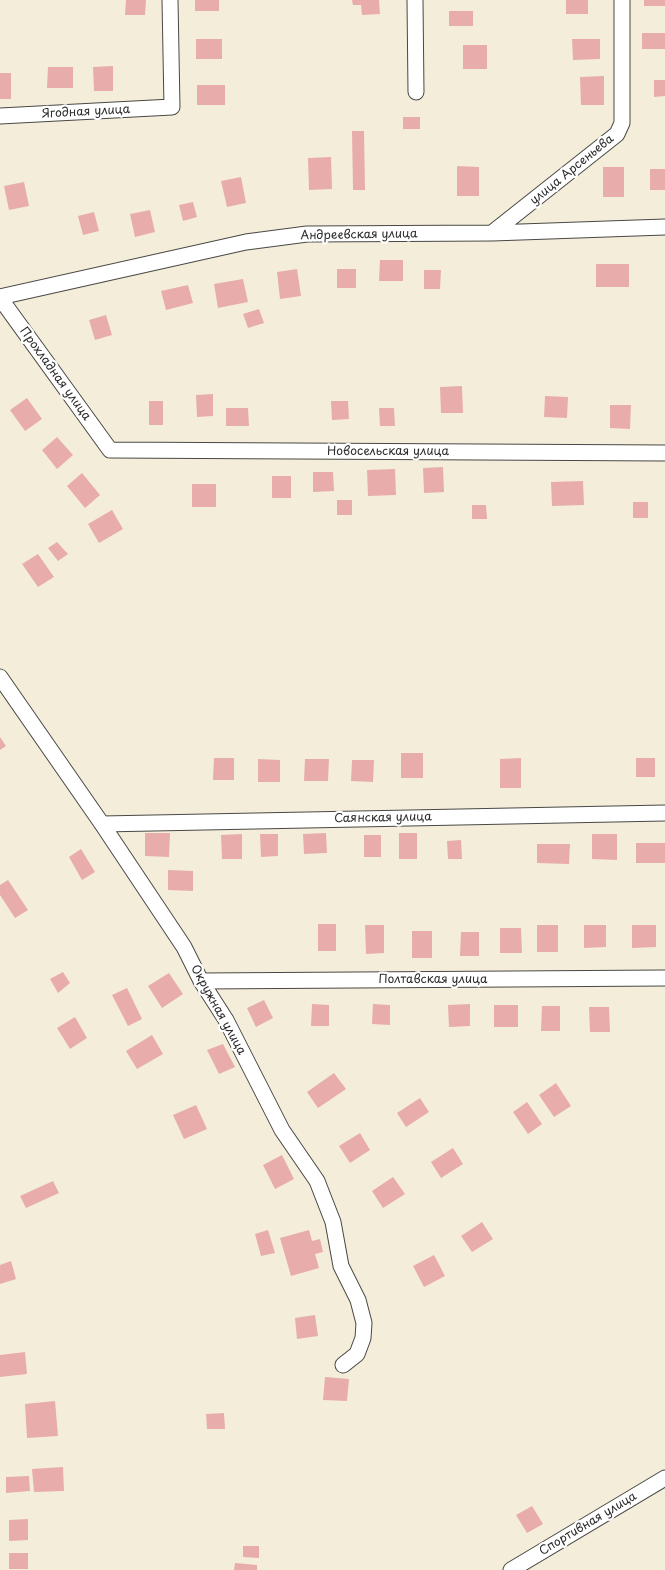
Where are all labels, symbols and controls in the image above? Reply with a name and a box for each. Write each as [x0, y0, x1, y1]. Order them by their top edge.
street label: Ягодная улица [41, 102, 131, 122]
street label: улица Арсеньева [527, 132, 617, 208]
street label: Андреевская улица [300, 227, 418, 243]
street label: Прохладная улица [16, 324, 94, 424]
street label: Новосельская улица [327, 445, 449, 459]
street label: Саянская улица [334, 810, 432, 826]
street label: Окружная улица [187, 962, 249, 1058]
street label: Полтавская улица [378, 973, 488, 987]
street label: Спортивная улица [537, 1489, 639, 1559]

